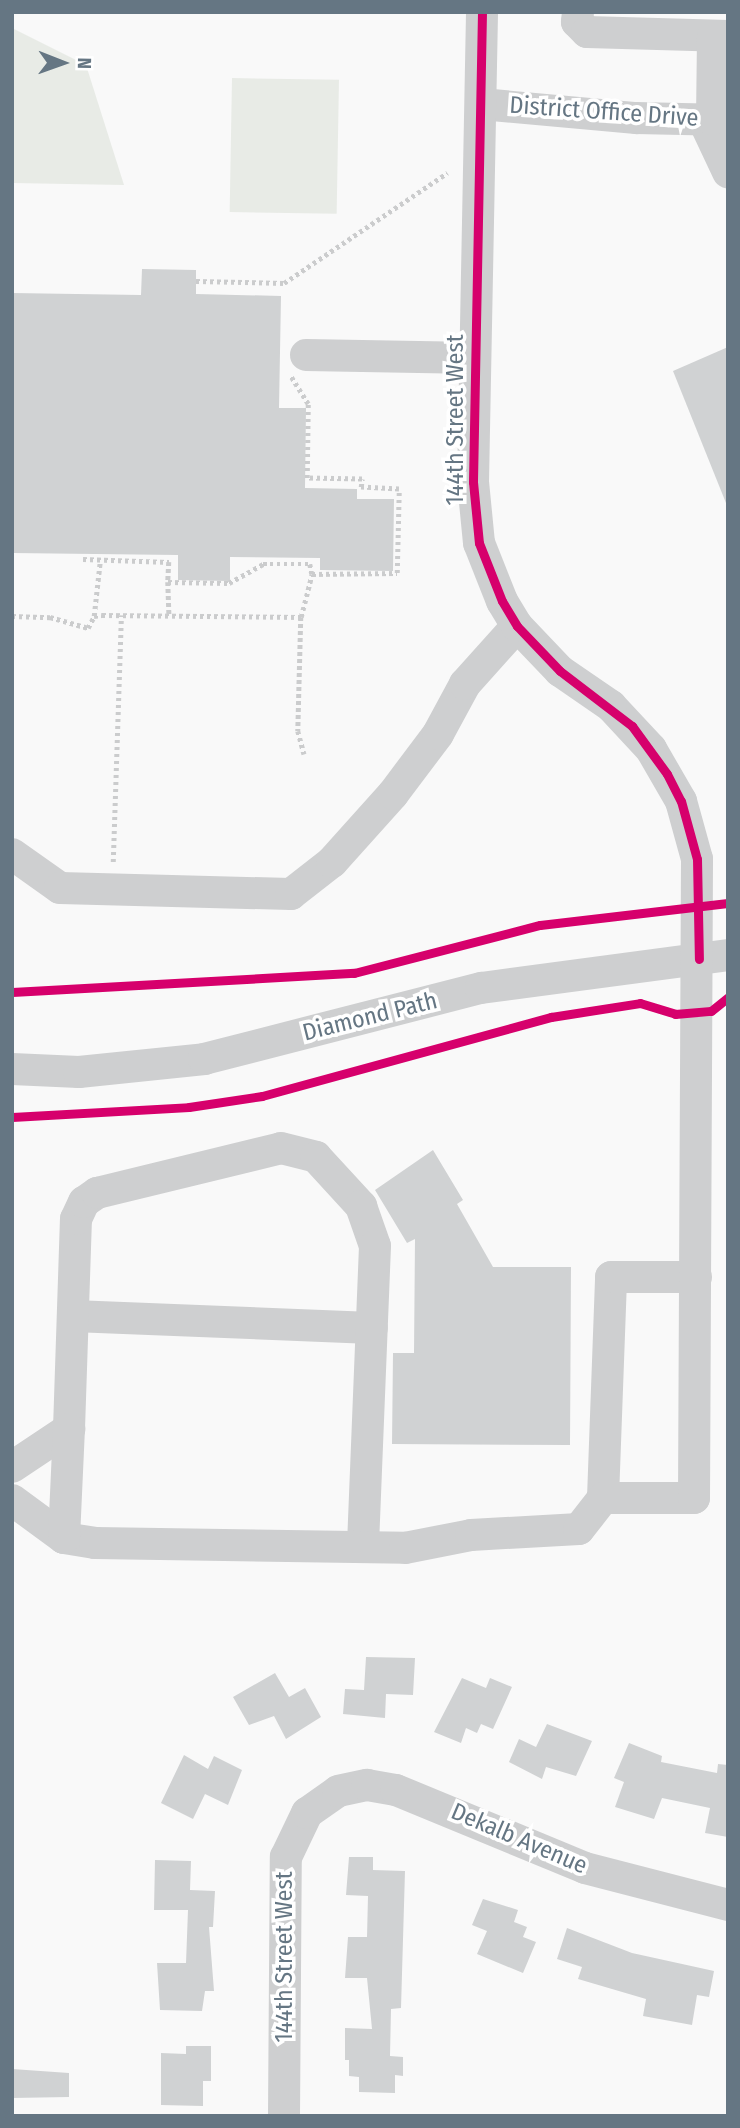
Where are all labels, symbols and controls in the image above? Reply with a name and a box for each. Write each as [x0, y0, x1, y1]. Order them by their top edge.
north arrow [28, 28, 98, 98]
text: N [73, 57, 96, 69]
street label: District Office Drive [509, 91, 699, 133]
street label: 144th Street West [442, 334, 470, 506]
street label: Diamond Path [300, 986, 440, 1048]
street label: Dekalb Avenue [447, 1797, 591, 1881]
street label: 144th Street West [271, 1871, 299, 2043]

